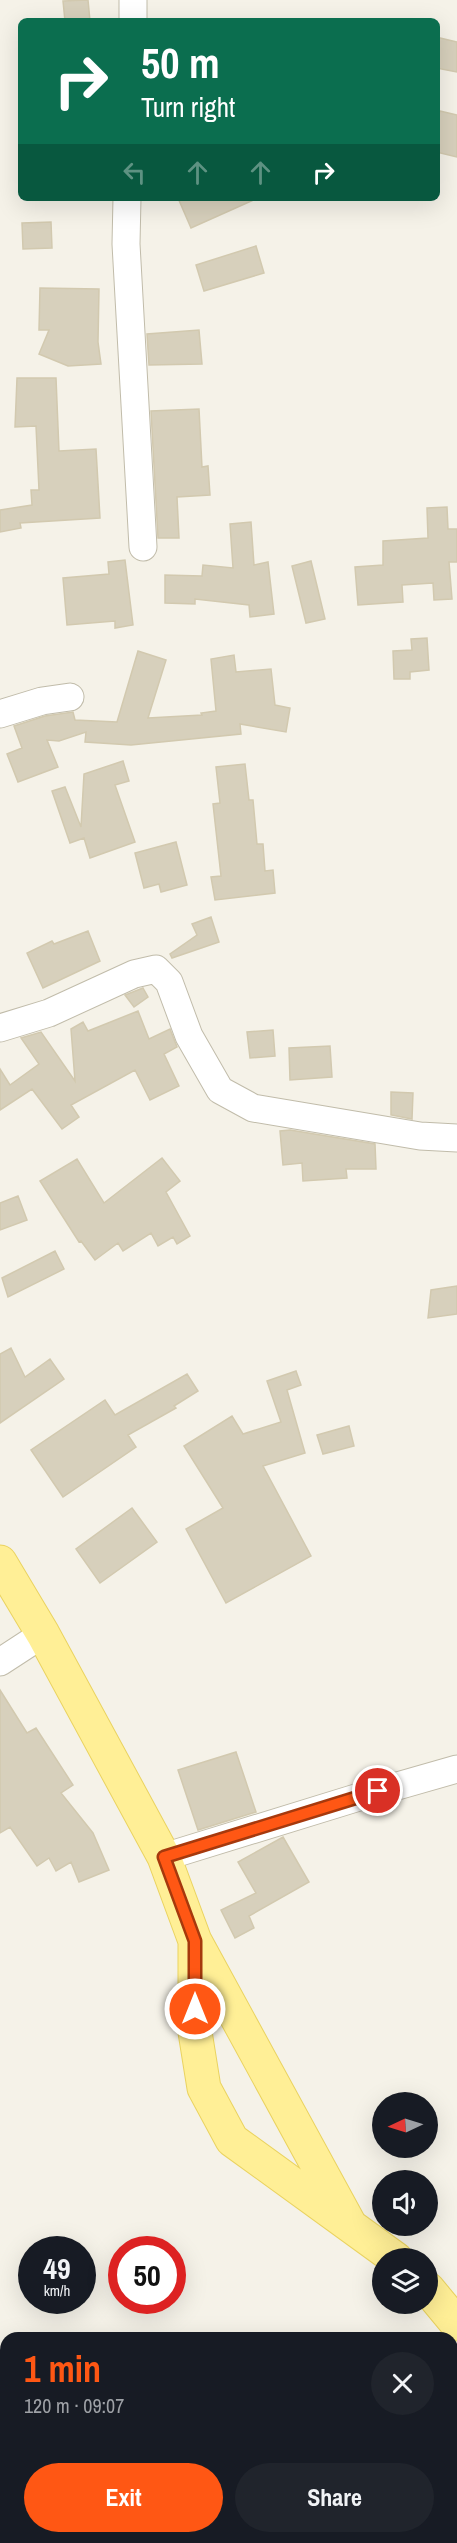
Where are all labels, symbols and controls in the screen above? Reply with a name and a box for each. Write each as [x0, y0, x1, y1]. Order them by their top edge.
text: 50 m [141, 35, 220, 91]
icon: right [42, 42, 120, 120]
text: Turn right [141, 89, 235, 125]
icon: left [118, 156, 151, 189]
icon: ahead [181, 156, 214, 189]
icon: ahead [244, 156, 277, 189]
icon: right [307, 156, 340, 189]
pin [352, 1765, 403, 1816]
icon: arrive [361, 1774, 394, 1807]
position arrow [163, 1977, 227, 2041]
north arrow [372, 2092, 438, 2158]
map controls [372, 2092, 438, 2314]
button: sound [372, 2170, 438, 2236]
speed limit sign: 50 [108, 2236, 186, 2314]
text: 49 [43, 2248, 71, 2288]
button: layers [372, 2248, 438, 2314]
text: km/h [44, 2280, 70, 2301]
text: 1 min [24, 2345, 101, 2393]
button: close [371, 2352, 434, 2415]
text: 120 m · 09:07 [24, 2392, 124, 2419]
button: Exit [24, 2463, 223, 2532]
button: Share [235, 2463, 434, 2532]

